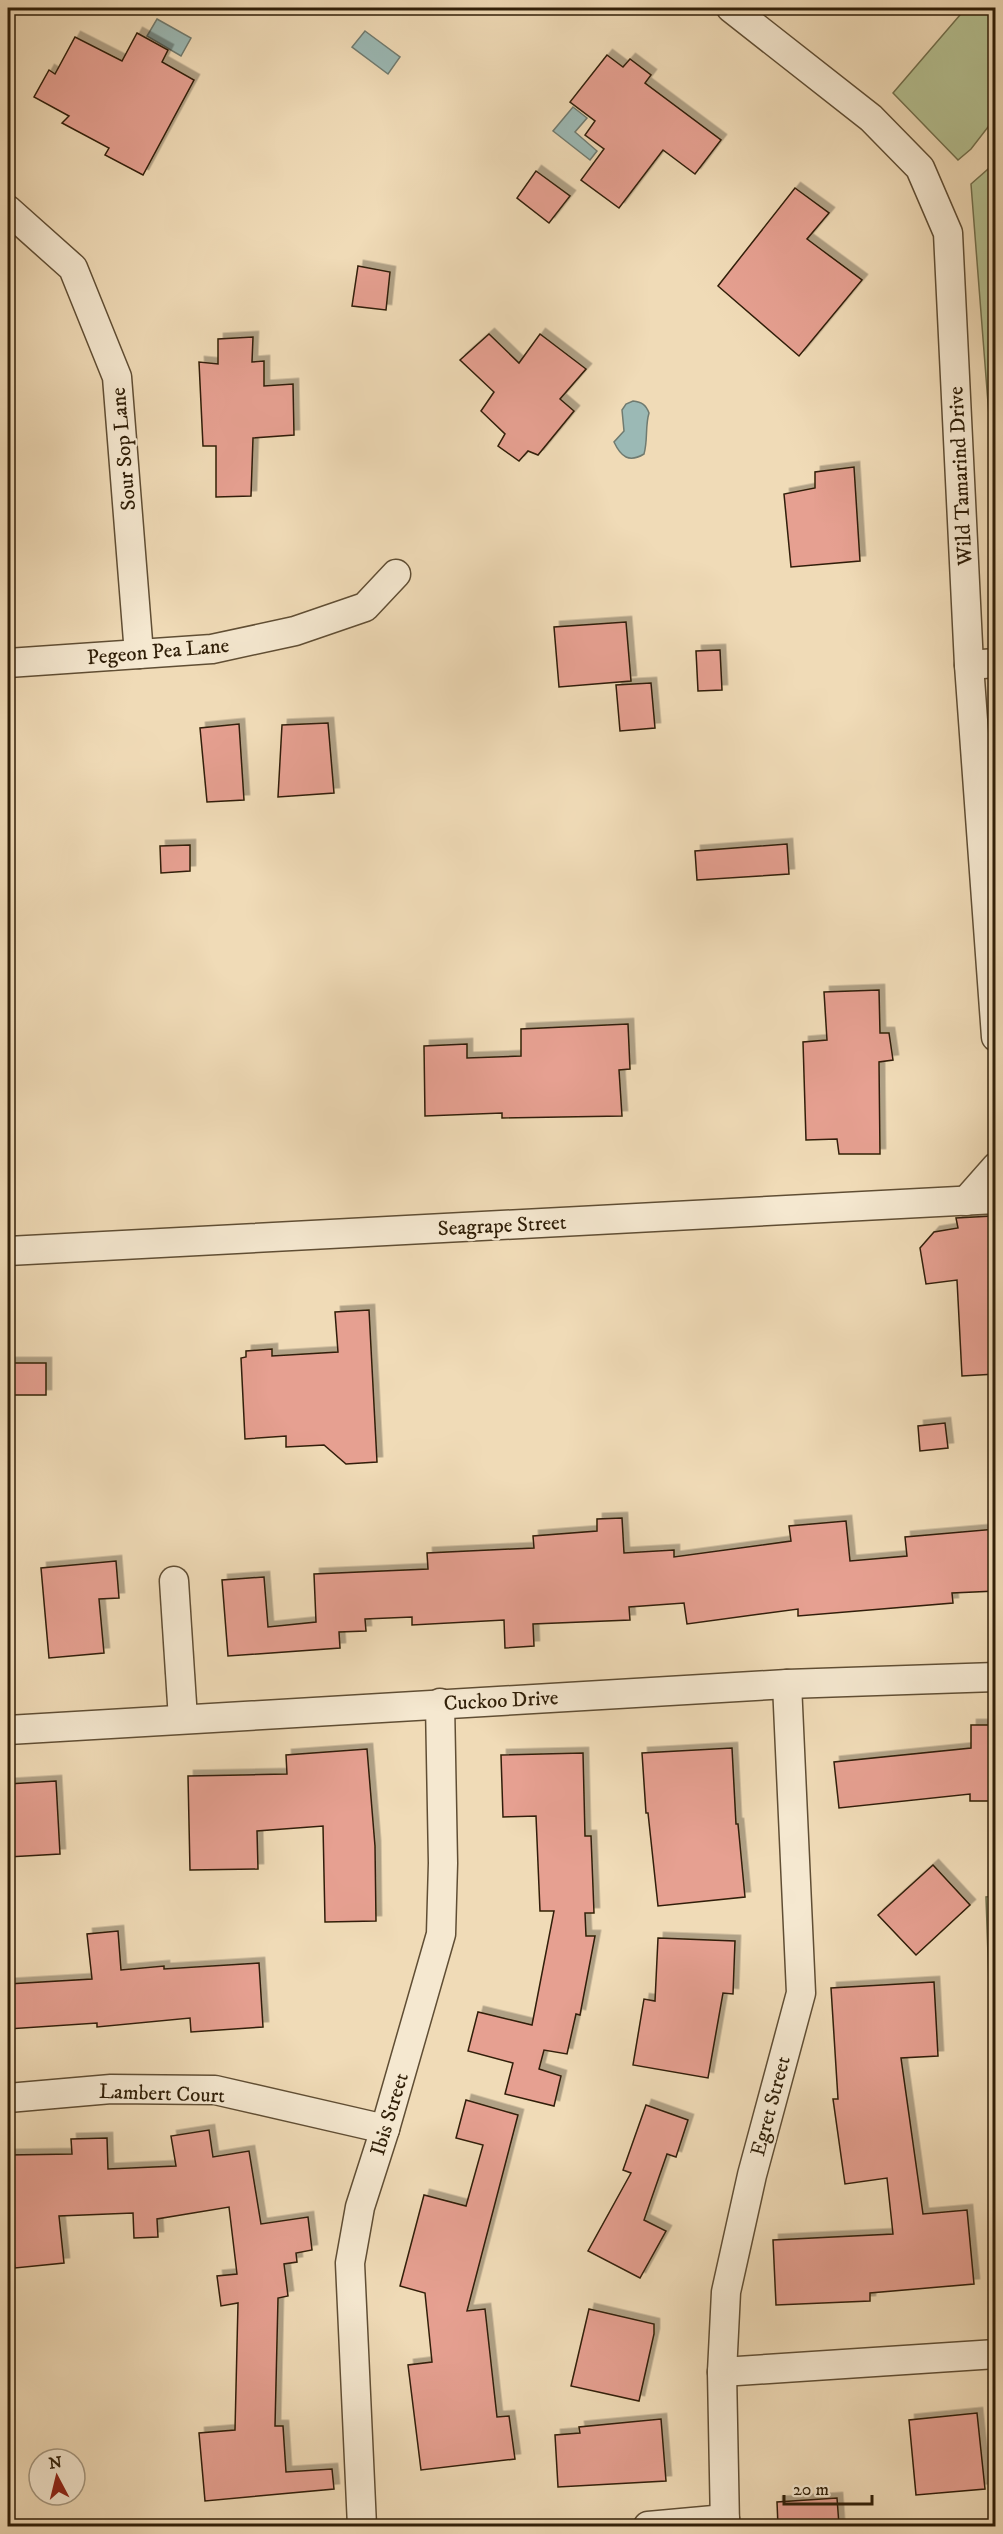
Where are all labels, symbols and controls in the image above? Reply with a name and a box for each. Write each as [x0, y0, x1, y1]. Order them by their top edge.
street label: Wild Tamarind Drive [943, 385, 979, 567]
street label: Sour Sop Lane [106, 386, 142, 512]
street label: Pegeon Pea Lane [86, 633, 231, 671]
street label: Seagrape Street [437, 1210, 567, 1242]
street label: Cuckoo Drive [443, 1685, 559, 1717]
street label: Egret Street [745, 2053, 797, 2159]
street label: Ibis Street [365, 2070, 415, 2159]
street label: Lambert Court [98, 2079, 226, 2109]
north arrow [27, 2447, 87, 2507]
text: N [48, 2452, 63, 2474]
scale bar [784, 2468, 872, 2506]
text: 20 m [793, 2479, 829, 2501]

